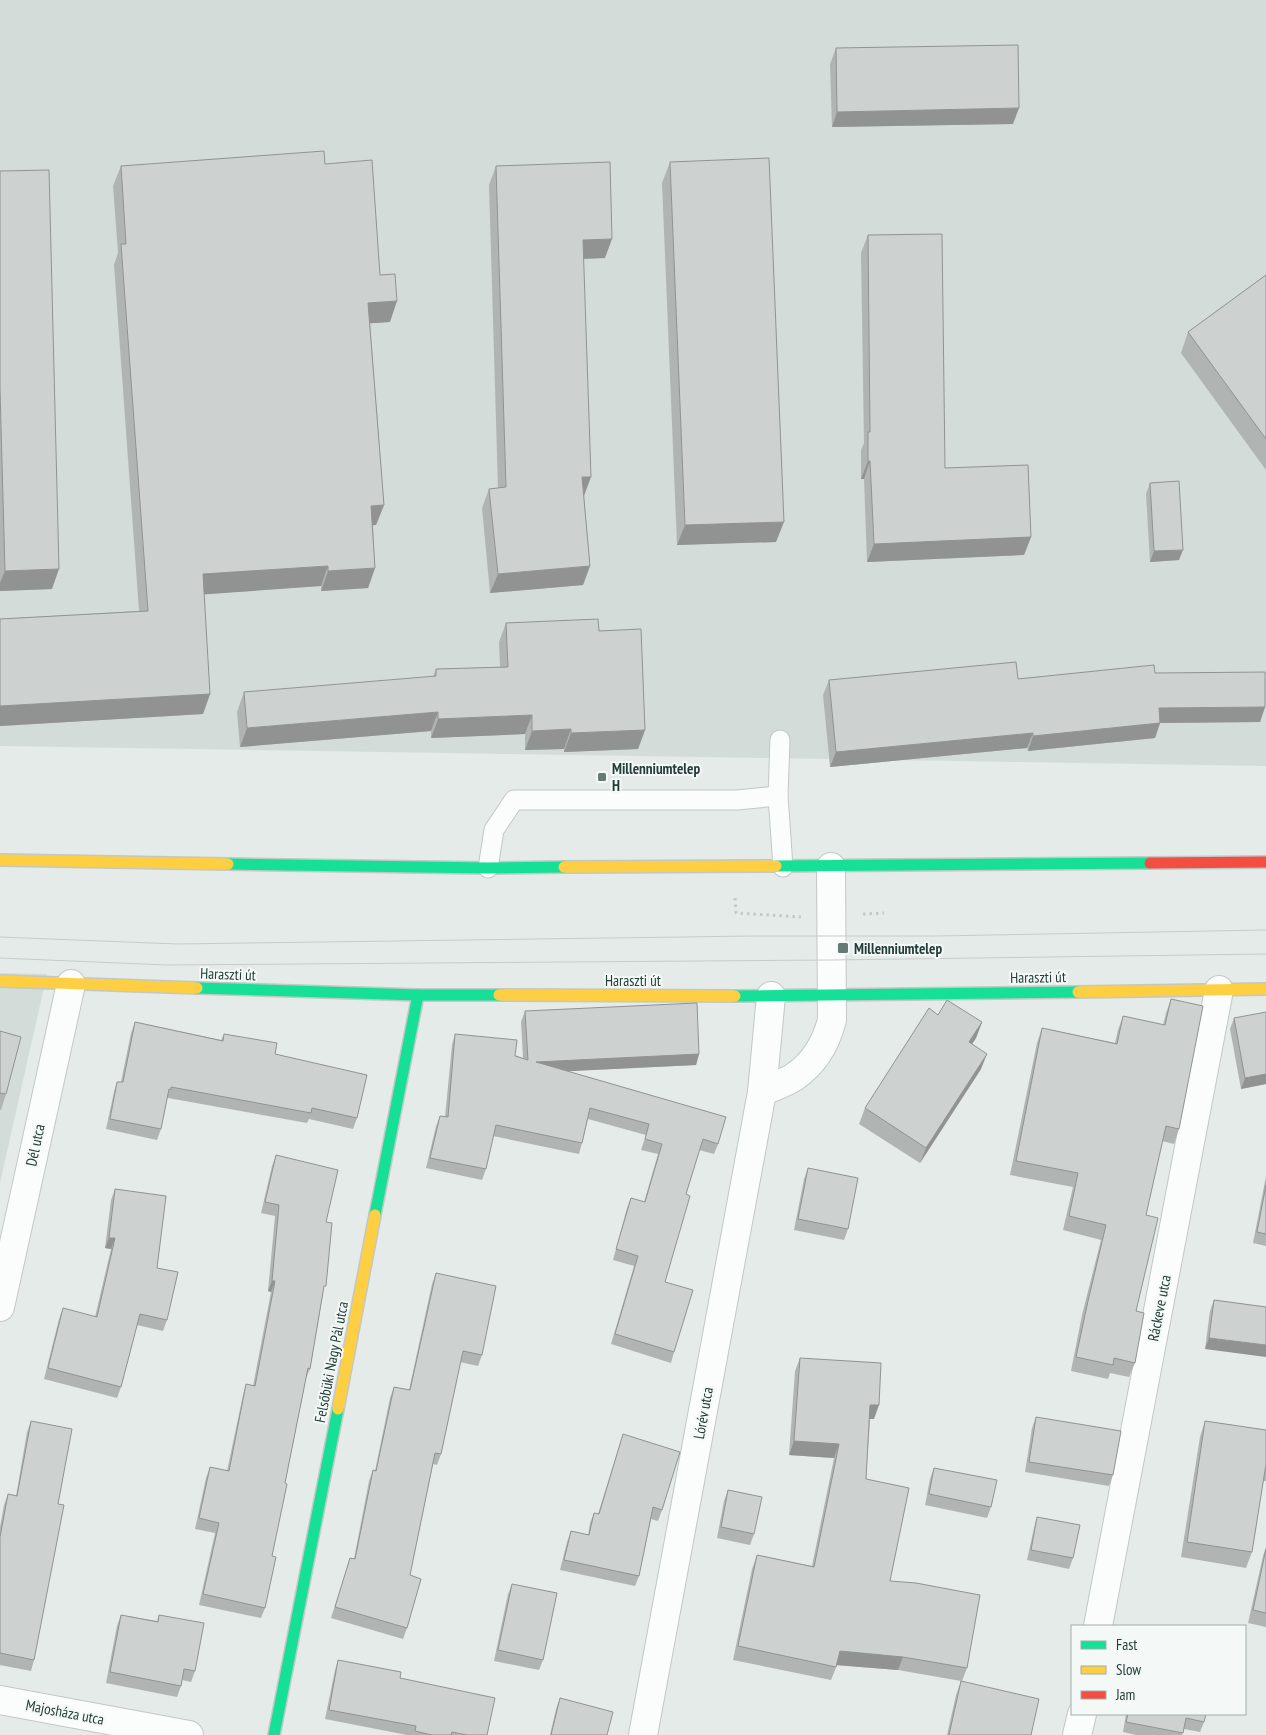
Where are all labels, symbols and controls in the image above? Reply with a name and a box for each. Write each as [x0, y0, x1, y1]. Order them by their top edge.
place label: Millenniumtelep H [612, 759, 700, 795]
marker: Millenniumtelep H [596, 771, 608, 783]
place label: Millenniumtelep [854, 939, 942, 958]
marker: Millenniumtelep [836, 941, 850, 955]
street label: Haraszti út [200, 964, 256, 984]
street label: Haraszti út [1010, 967, 1066, 987]
street label: Haraszti út [605, 971, 661, 990]
street label: Dél utca [21, 1122, 49, 1168]
street label: Ráckeve utca [1143, 1273, 1175, 1343]
street label: Felsőbüki Nagy Pál utca [310, 1300, 352, 1424]
street label: Lórév utca [689, 1385, 717, 1441]
legend [1071, 1625, 1246, 1715]
text: Fast [1116, 1635, 1137, 1654]
text: Slow [1116, 1660, 1141, 1679]
text: Jam [1115, 1685, 1135, 1704]
street label: Majosháza utca [24, 1695, 106, 1729]

